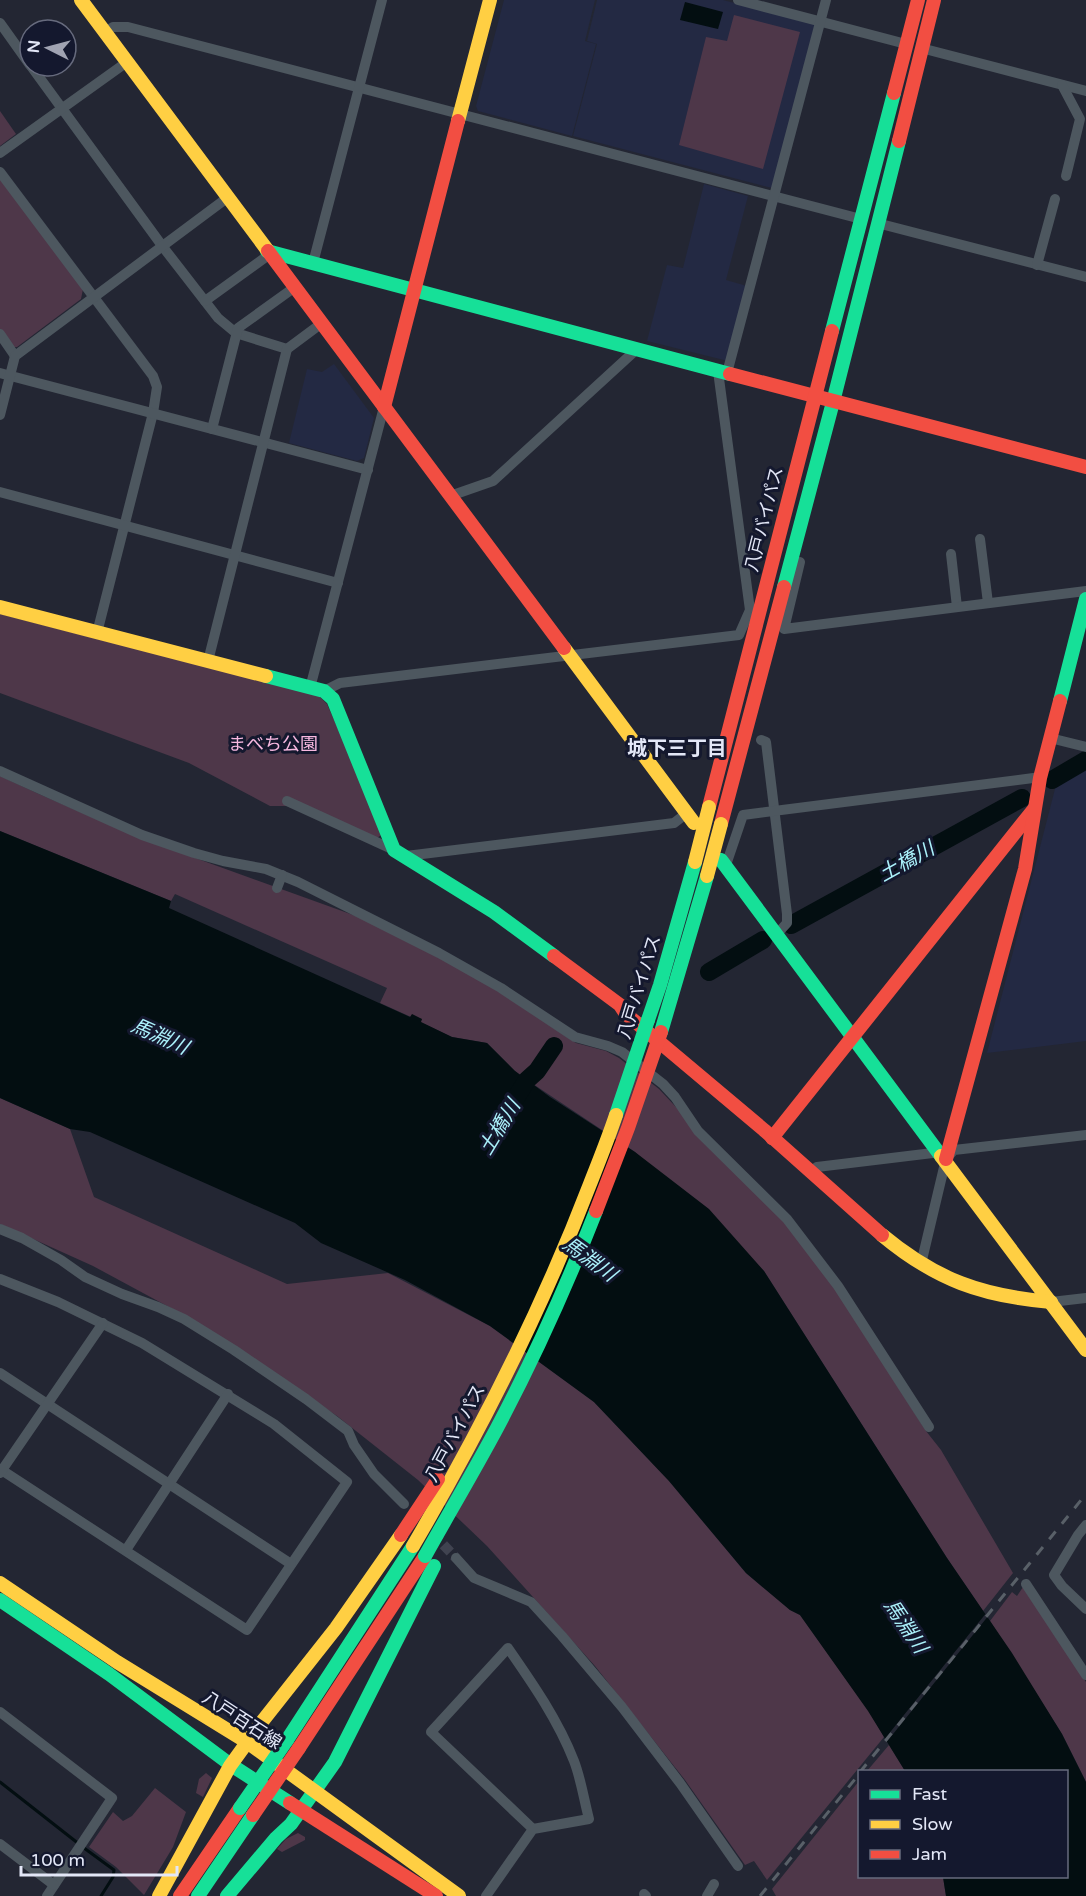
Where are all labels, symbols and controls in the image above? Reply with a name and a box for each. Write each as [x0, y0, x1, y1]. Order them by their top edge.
north arrow [18, 18, 78, 78]
text: N [23, 39, 45, 54]
street label: 八戸バイパス [740, 464, 788, 574]
park label: まべち公園 [228, 733, 318, 755]
district label: 城下三丁目 [627, 737, 727, 761]
water label: 土橋川 [874, 836, 940, 887]
street label: 八戸バイパス [613, 932, 665, 1042]
water label: 馬淵川 [127, 1014, 194, 1061]
water label: 土橋川 [474, 1094, 527, 1159]
water label: 馬淵川 [558, 1232, 622, 1288]
street label: 八戸バイパス [420, 1380, 490, 1486]
water label: 馬淵川 [878, 1595, 933, 1660]
street label: 八戸百石線 [198, 1686, 286, 1754]
legend [858, 1770, 1068, 1878]
text: Fast [912, 1783, 947, 1805]
text: Slow [912, 1813, 953, 1835]
scale bar [21, 1839, 177, 1877]
text: Jam [912, 1843, 947, 1865]
text: 100 m [30, 1849, 85, 1871]

